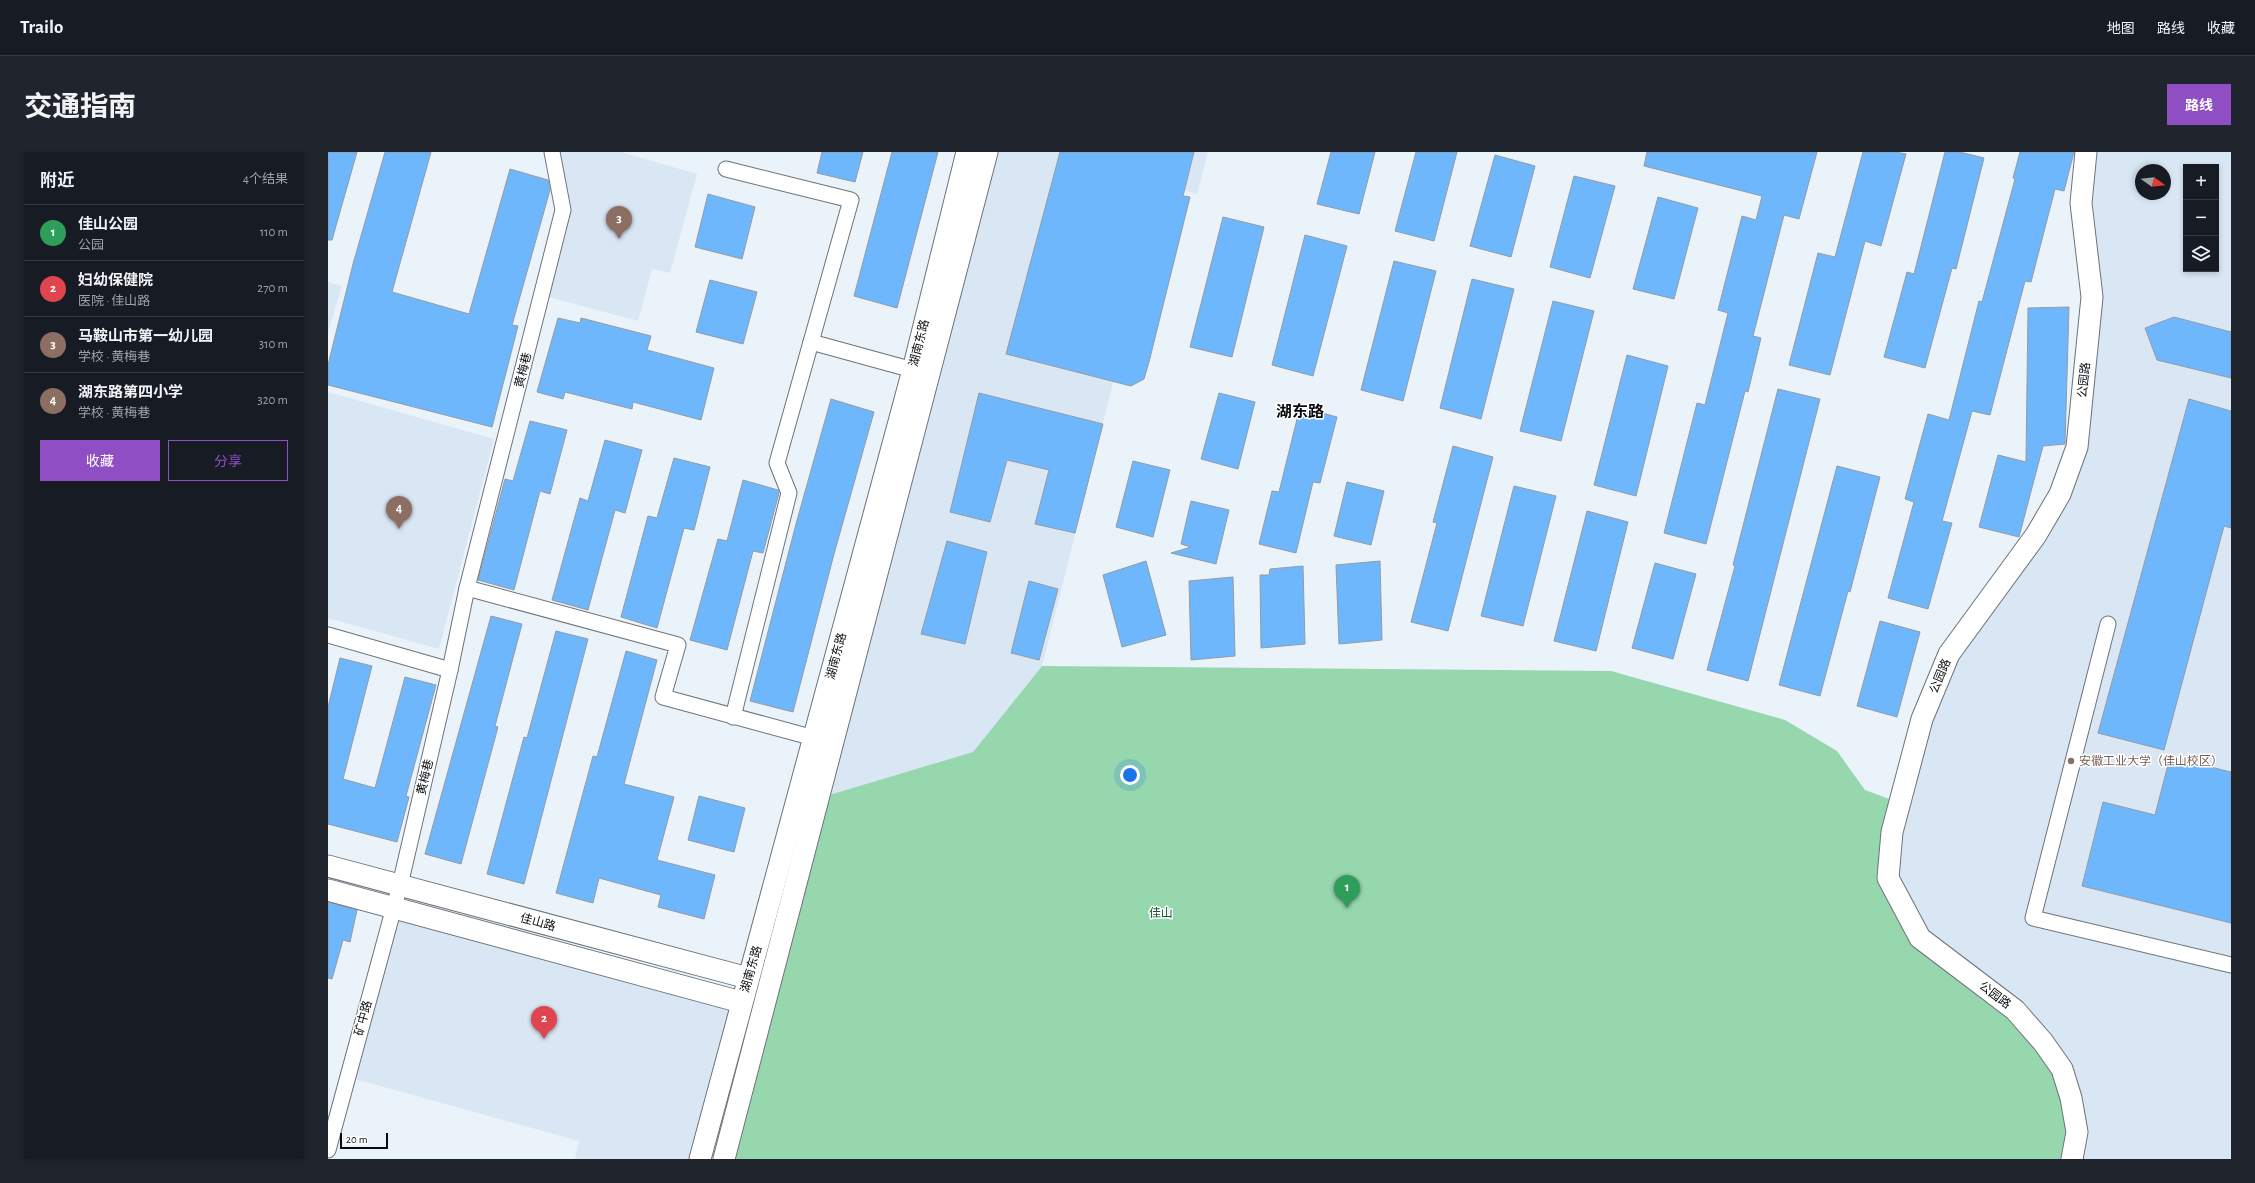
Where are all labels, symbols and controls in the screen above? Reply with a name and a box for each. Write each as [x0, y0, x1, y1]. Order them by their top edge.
text: Trailo [20, 18, 63, 37]
text: 地图 [2107, 22, 2135, 36]
text: 路线 [2157, 22, 2185, 36]
text: 收藏 [2207, 22, 2235, 36]
button: 路线 [2167, 84, 2231, 125]
text: 交通指南 [24, 94, 136, 122]
north arrow [2135, 164, 2171, 200]
map controls [2183, 164, 2219, 272]
button: + [2183, 164, 2219, 200]
text: 附近 [40, 172, 74, 189]
text: 4个结果 [243, 173, 288, 186]
button: − [2183, 200, 2219, 236]
pin: 3 [606, 206, 632, 239]
text: 佳山公园 [78, 217, 138, 232]
text: 1 [51, 226, 55, 239]
text: 110 m [260, 226, 288, 239]
button: layers [2183, 236, 2219, 272]
text: 公园 [78, 239, 104, 252]
text: 妇幼保健院 [78, 273, 153, 288]
text: 2 [50, 282, 56, 295]
text: 270 m [257, 282, 288, 295]
text: 医院 · 佳山路 [78, 295, 150, 308]
street label: 湖南东路 [906, 318, 931, 368]
text: 马鞍山市第一幼儿园 [78, 329, 213, 344]
text: 3 [50, 338, 56, 351]
text: 310 m [259, 338, 288, 351]
text: 学校 · 黄梅巷 [78, 351, 150, 364]
street label: 黄梅巷 [512, 351, 533, 389]
street label: 公园路 [2075, 361, 2092, 399]
text: 湖东路第四小学 [78, 385, 183, 400]
text: 4 [50, 394, 56, 407]
text: 320 m [257, 394, 288, 407]
district label: 湖东路 [1276, 403, 1324, 420]
text: 学校 · 黄梅巷 [78, 407, 150, 420]
button: 收藏 [40, 440, 160, 481]
button: 分享 [168, 440, 288, 481]
pin: 4 [386, 496, 412, 529]
street label: 湖南东路 [823, 631, 848, 681]
street label: 公园路 [1927, 657, 1953, 695]
place label: 安徽工业大学（佳山校区） [2079, 754, 2223, 767]
marker: 安徽工业大学（佳山校区） [2066, 756, 2076, 766]
street label: 黄梅巷 [414, 758, 435, 796]
your location [1120, 765, 1140, 785]
pin: 1 [1334, 875, 1360, 908]
park label: 佳山 [1149, 906, 1173, 919]
street label: 佳山路 [519, 911, 557, 932]
street label: 湖南东路 [738, 944, 763, 994]
street label: 公园路 [1977, 979, 2014, 1011]
street label: 矿中路 [352, 999, 373, 1037]
pin: 2 [531, 1006, 557, 1039]
scale bar [340, 1131, 388, 1150]
text: 20 m [346, 1134, 367, 1145]

